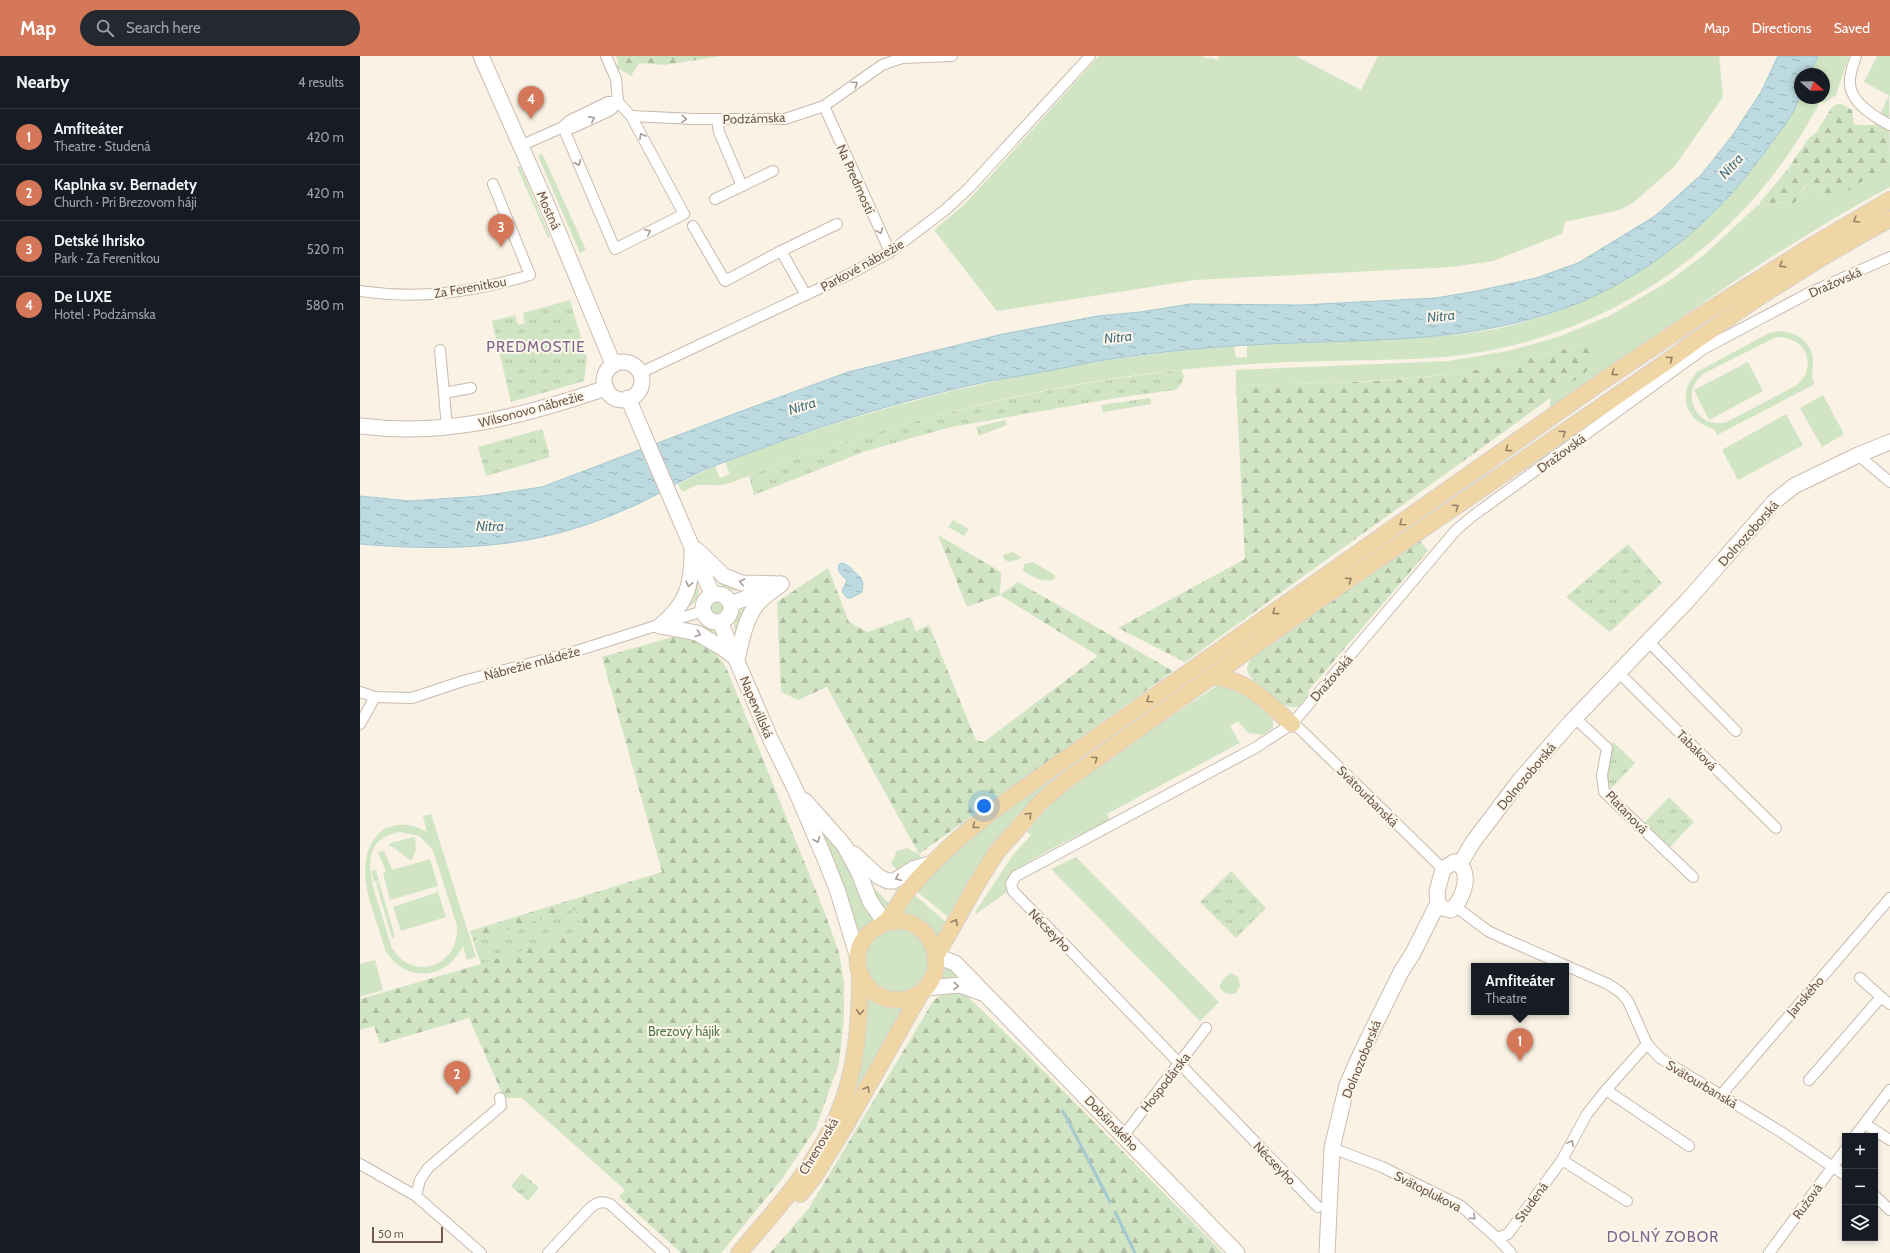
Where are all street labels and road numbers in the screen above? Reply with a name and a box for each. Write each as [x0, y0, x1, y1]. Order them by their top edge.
street label: Podzámska [722, 109, 786, 127]
street label: Na Predmostí [834, 142, 879, 216]
street label: Mostná [533, 188, 565, 233]
street label: Parkové nábrežie [817, 235, 907, 295]
street label: Dražovská [1806, 263, 1865, 301]
street label: Za Ferenitkou [432, 273, 508, 301]
street label: Wilsonovo nábrežie [477, 387, 586, 431]
street label: Dražovská [1533, 430, 1589, 476]
street label: Dolnozoborská [1714, 496, 1782, 569]
street label: Nábrežie mládeže [482, 642, 582, 684]
street label: Dražovská [1306, 651, 1356, 705]
street label: Napervillská [737, 674, 778, 741]
street label: Tabaková [1673, 726, 1721, 774]
street label: Dolnozoborská [1493, 739, 1559, 813]
street label: Svätourbanská [1334, 762, 1403, 831]
street label: Platanová [1602, 787, 1652, 838]
street label: Nécseyho [1025, 905, 1075, 955]
street label: Janského [1782, 972, 1827, 1020]
street label: Dolnozoborská [1338, 1017, 1384, 1100]
street label: Hospodárska [1137, 1049, 1194, 1115]
street label: Svätourbanská [1663, 1056, 1741, 1112]
street label: Dobšinského [1082, 1092, 1142, 1154]
street label: Chrenovská [795, 1114, 842, 1177]
street label: Nécseyho [1250, 1138, 1300, 1188]
street label: Svätoplukova [1392, 1167, 1465, 1215]
street label: Studená [1511, 1178, 1551, 1225]
street label: Ružová [1789, 1179, 1826, 1222]

